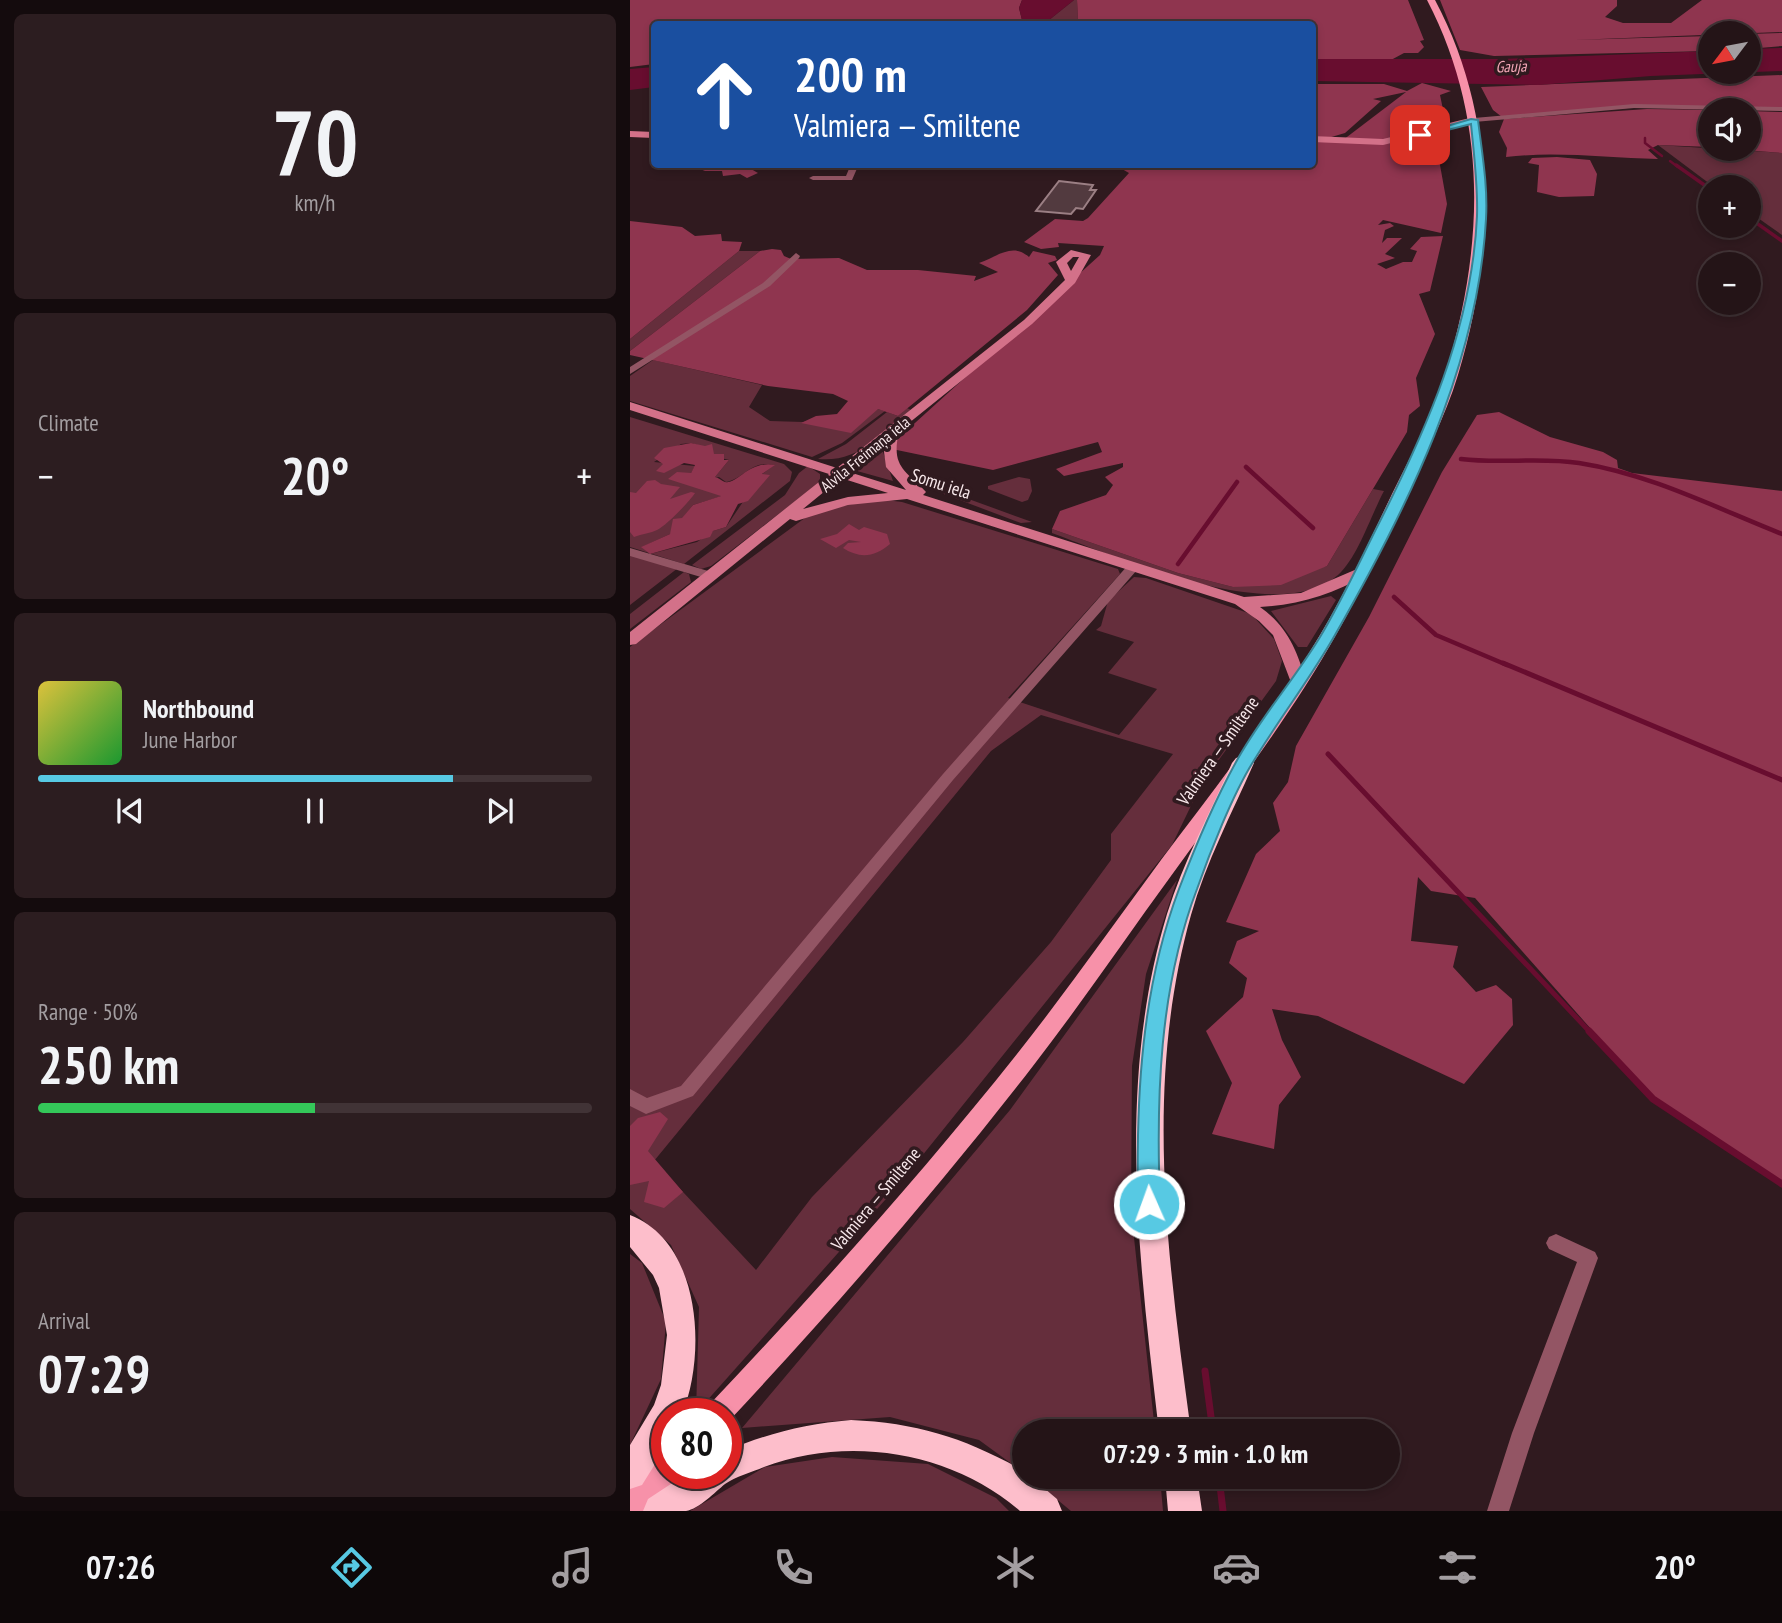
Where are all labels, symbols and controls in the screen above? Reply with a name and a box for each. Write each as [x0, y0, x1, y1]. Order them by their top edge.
north arrow [1698, 21, 1760, 84]
map controls [1698, 21, 1761, 315]
text: 200 m [794, 42, 907, 106]
icon: ahead [679, 49, 770, 140]
water label: Gauja [1495, 55, 1528, 77]
text: 70 [272, 83, 359, 201]
button: sound [1698, 98, 1761, 161]
text: Valmiera — Smiltene [794, 104, 1021, 146]
pin [1390, 105, 1450, 165]
icon: arrive [1401, 116, 1439, 154]
button: + [1698, 175, 1761, 238]
text: km/h [295, 188, 335, 217]
button: − [1698, 252, 1761, 315]
text: Climate [38, 408, 99, 437]
street label: Alvila Freimaņa iela [816, 412, 914, 496]
text: 20° [281, 442, 349, 509]
text: − [38, 451, 54, 500]
text: + [576, 451, 592, 500]
street label: Somu iela [908, 463, 974, 504]
text: Northbound [143, 692, 254, 725]
street label: Valmiera — Smiltene [1171, 692, 1264, 810]
text: June Harbor [143, 725, 237, 754]
icon: previous [111, 792, 149, 830]
icon: pause [296, 792, 334, 830]
icon: next [481, 792, 519, 830]
text: Range · 50% [38, 997, 138, 1026]
text: 250 km [38, 1031, 179, 1098]
street label: Valmiera — Smiltene [825, 1142, 925, 1256]
position arrow [1112, 1167, 1186, 1241]
text: Arrival [38, 1306, 90, 1335]
text: 07:29 [38, 1340, 150, 1407]
speed limit sign: 80 [651, 1398, 742, 1489]
text: 07:29 · 3 min · 1.0 km [1104, 1437, 1308, 1470]
icon: directions [327, 1543, 376, 1592]
icon: music [548, 1543, 597, 1592]
icon: phone [769, 1543, 818, 1592]
icon: climate [991, 1543, 1040, 1592]
icon: car [1212, 1543, 1261, 1592]
icon: filters [1433, 1543, 1482, 1592]
text: 07:26 [86, 1546, 155, 1588]
text: 20° [1654, 1546, 1696, 1588]

